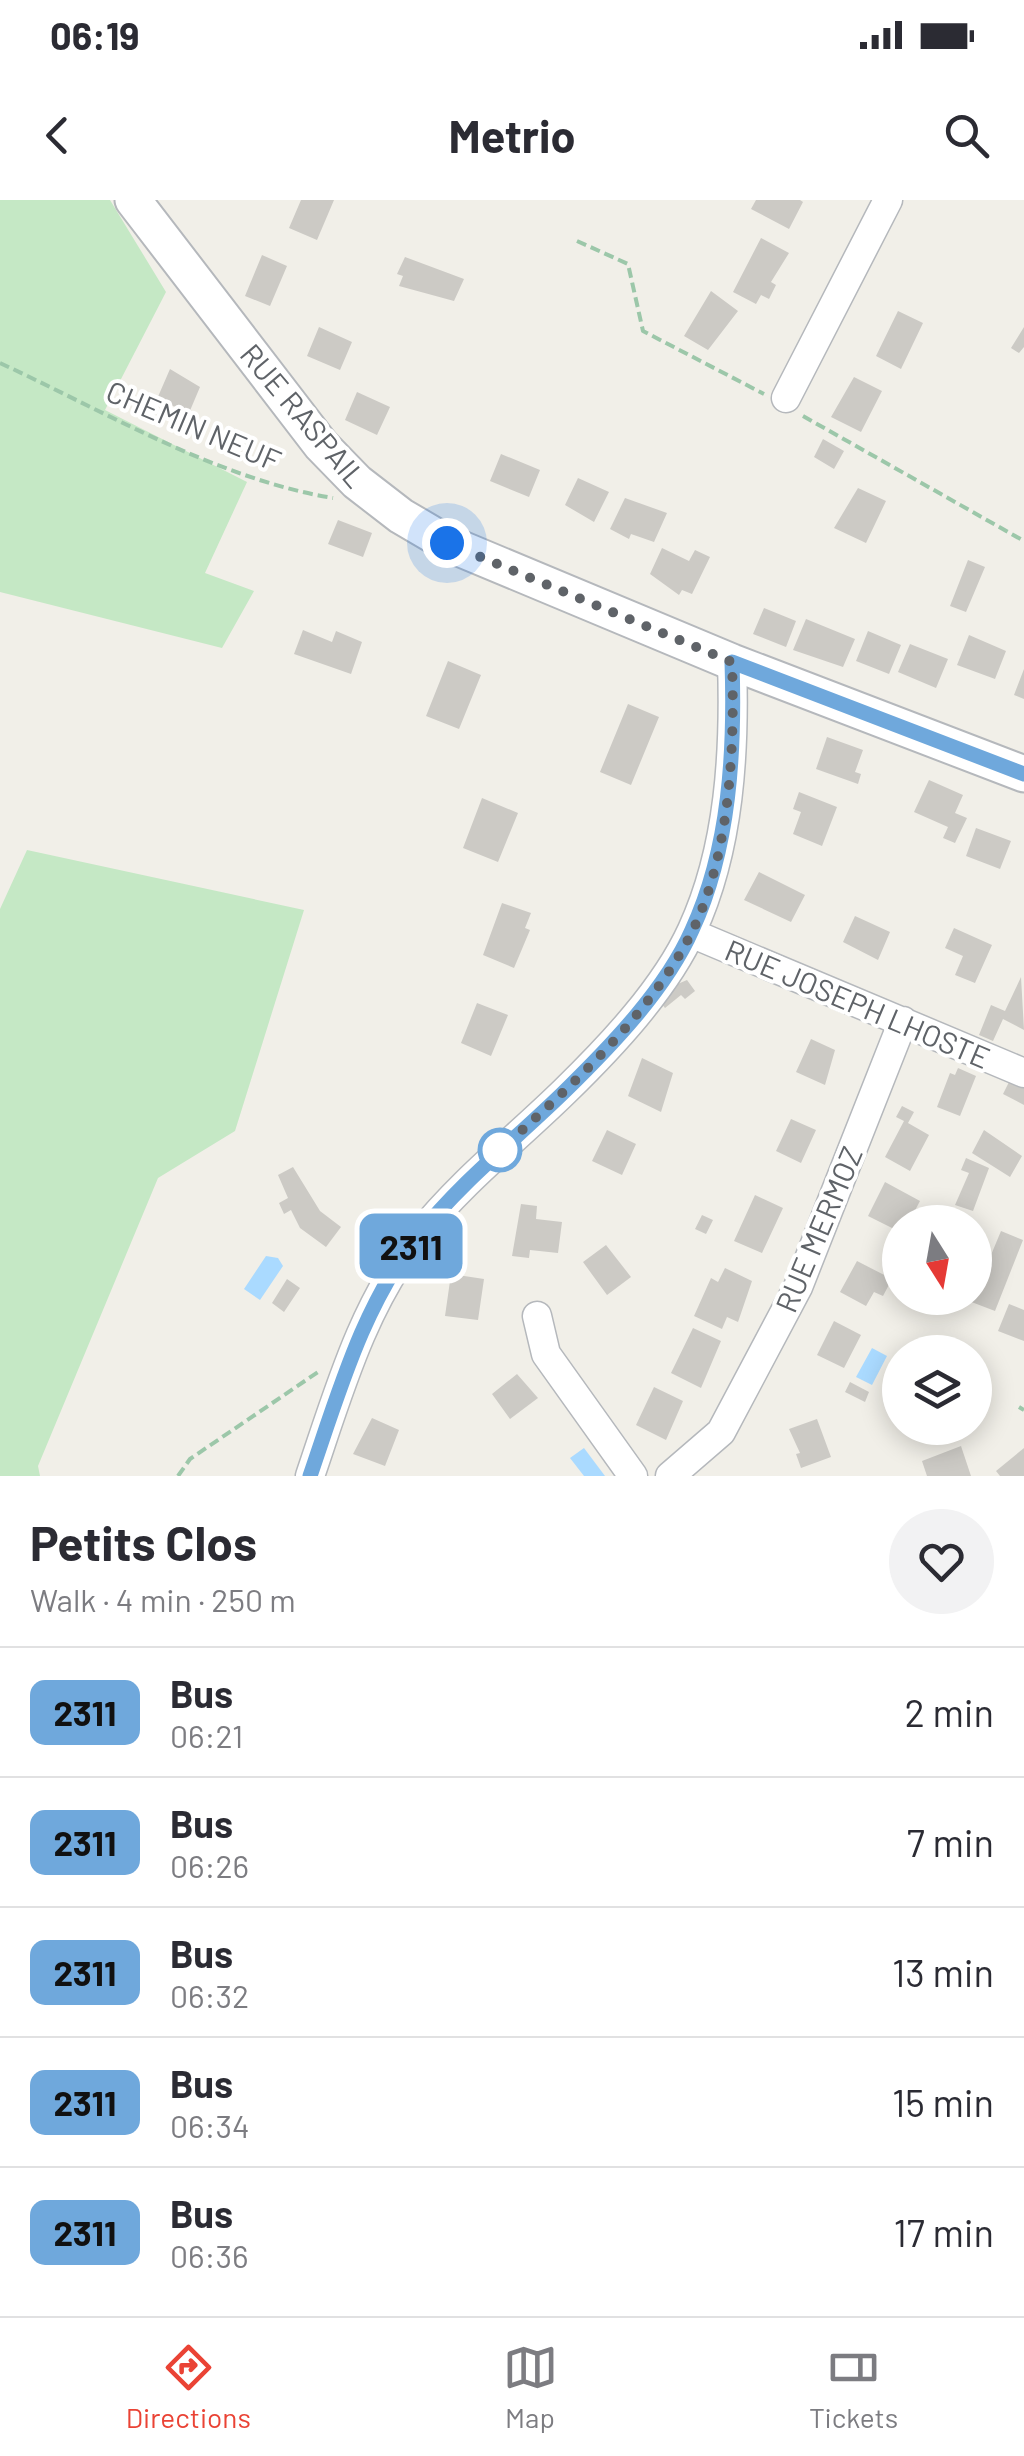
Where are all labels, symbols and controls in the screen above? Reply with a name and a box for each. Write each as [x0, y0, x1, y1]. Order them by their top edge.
text: 06:19 [50, 12, 140, 58]
icon: back [30, 108, 85, 163]
text: Metrio [448, 108, 576, 162]
icon: search [939, 108, 994, 163]
street label: RUE RASPAIL [234, 336, 374, 494]
street label: CHEMIN NEUF [101, 372, 287, 478]
your location [422, 518, 472, 568]
street label: RUE JOSEPH LHOSTE [720, 931, 996, 1075]
unlabelled marker [479, 1129, 521, 1171]
street label: RUE MERMOZ [767, 1141, 869, 1317]
north arrow [882, 1205, 992, 1315]
map controls [882, 1205, 992, 1445]
line badge: 2311 [341, 1214, 481, 1278]
text: 2311 [380, 1225, 442, 1267]
button: layers [882, 1335, 992, 1445]
button: heart [889, 1509, 994, 1614]
text: Petits Clos [30, 1513, 257, 1571]
text: Walk · 4 min · 250 m [30, 1580, 296, 1618]
text: Bus [170, 1670, 233, 1716]
text: 2 min [904, 1689, 994, 1735]
text: 2311 [54, 1691, 116, 1733]
text: 06:21 [170, 1716, 243, 1754]
text: Bus [170, 1800, 233, 1846]
text: 7 min [907, 1819, 994, 1865]
text: 2311 [54, 1821, 116, 1863]
text: 06:26 [170, 1846, 249, 1884]
text: Bus [170, 1930, 233, 1976]
text: 13 min [892, 1949, 994, 1995]
text: 2311 [54, 1951, 116, 1993]
text: 06:32 [170, 1976, 249, 2014]
text: Bus [170, 2060, 233, 2106]
text: 15 min [892, 2079, 994, 2125]
text: 2311 [54, 2081, 116, 2123]
text: 06:34 [170, 2106, 250, 2144]
text: Bus [170, 2190, 233, 2236]
text: 17 min [894, 2209, 994, 2255]
text: 2311 [54, 2211, 116, 2253]
text: 06:36 [170, 2236, 248, 2274]
tab: Directions [126, 2340, 251, 2434]
tab: Map [503, 2340, 558, 2434]
tab: Tickets [809, 2340, 898, 2434]

